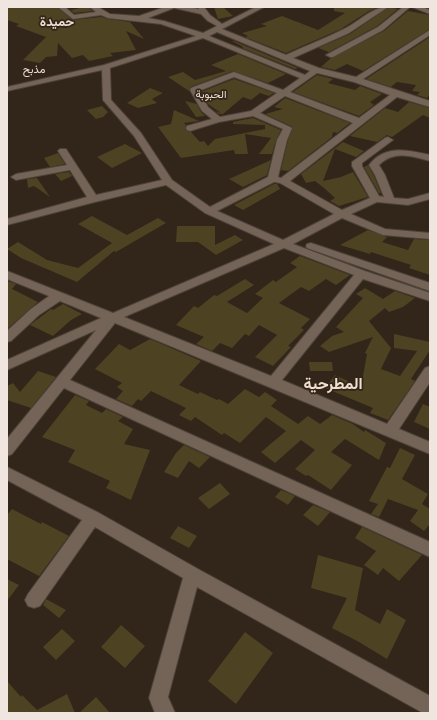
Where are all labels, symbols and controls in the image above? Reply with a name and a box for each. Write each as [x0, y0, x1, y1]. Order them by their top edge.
district label: حميدة [40, 14, 74, 30]
district label: مذبح [23, 63, 45, 77]
district label: الحبوبة [196, 88, 226, 102]
district label: المطرحية [303, 374, 363, 394]

